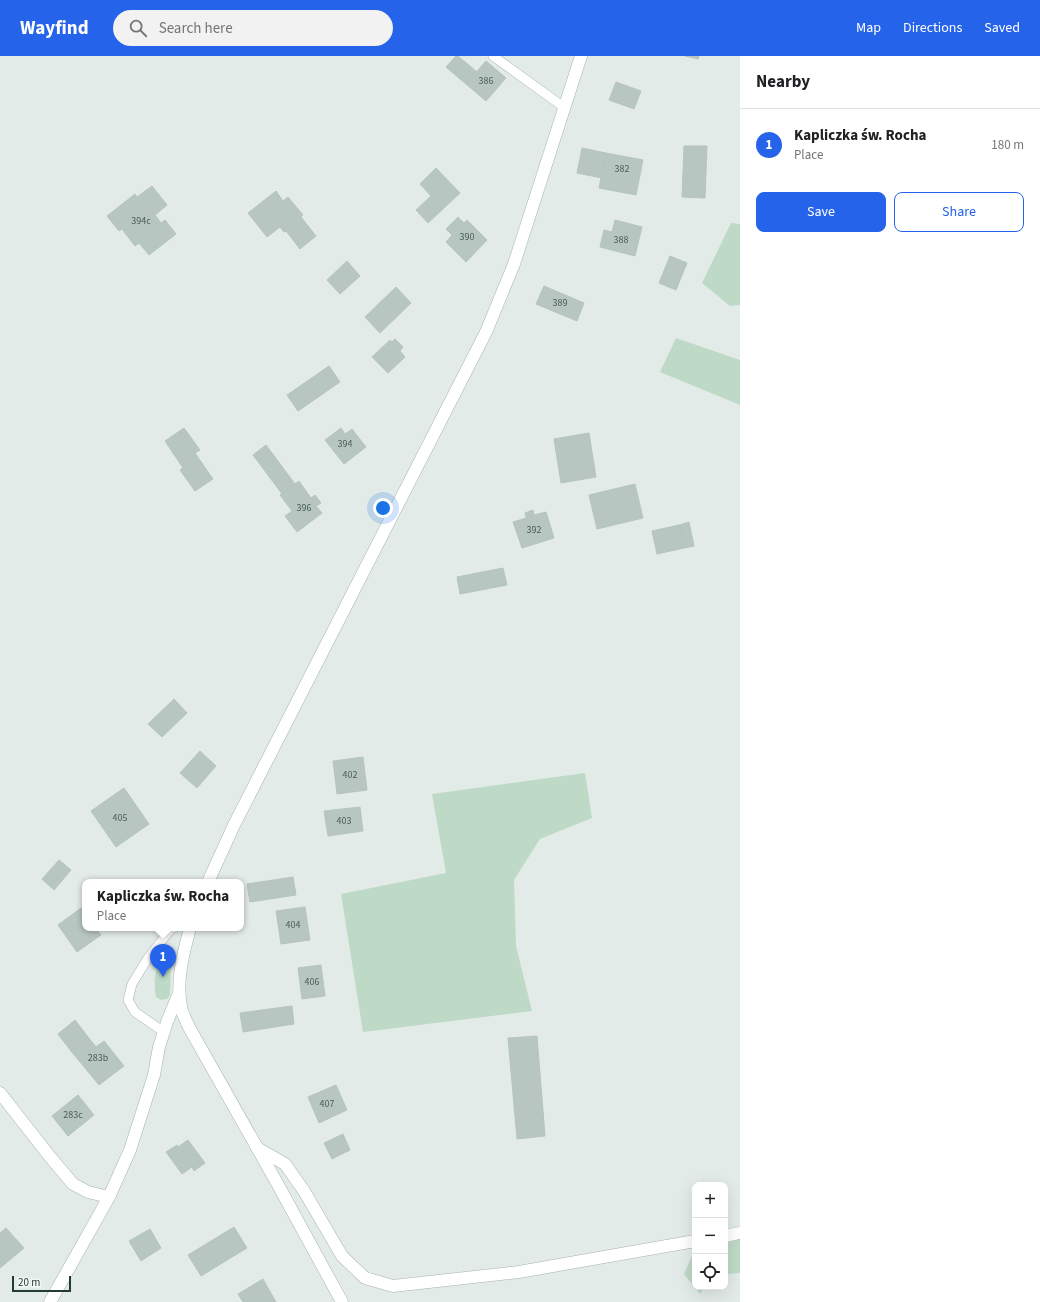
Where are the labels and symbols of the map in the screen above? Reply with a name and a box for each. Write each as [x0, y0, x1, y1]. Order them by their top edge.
house number: 386 [479, 74, 493, 88]
house number: 382 [615, 162, 629, 176]
house number: 394c [131, 214, 151, 228]
house number: 390 [460, 230, 474, 244]
house number: 388 [614, 233, 628, 247]
house number: 389 [553, 296, 567, 310]
house number: 394 [338, 437, 352, 451]
your location [373, 498, 393, 518]
house number: 396 [297, 501, 311, 515]
house number: 392 [527, 523, 541, 537]
house number: 402 [343, 768, 357, 782]
house number: 405 [113, 811, 127, 825]
house number: 403 [337, 814, 351, 828]
house number: 404 [286, 918, 300, 932]
pin: 1 [150, 944, 176, 977]
house number: 406 [305, 975, 319, 989]
house number: 283b [88, 1051, 109, 1065]
house number: 407 [320, 1097, 334, 1111]
house number: 283c [63, 1108, 83, 1122]
scale bar [12, 1274, 71, 1293]

